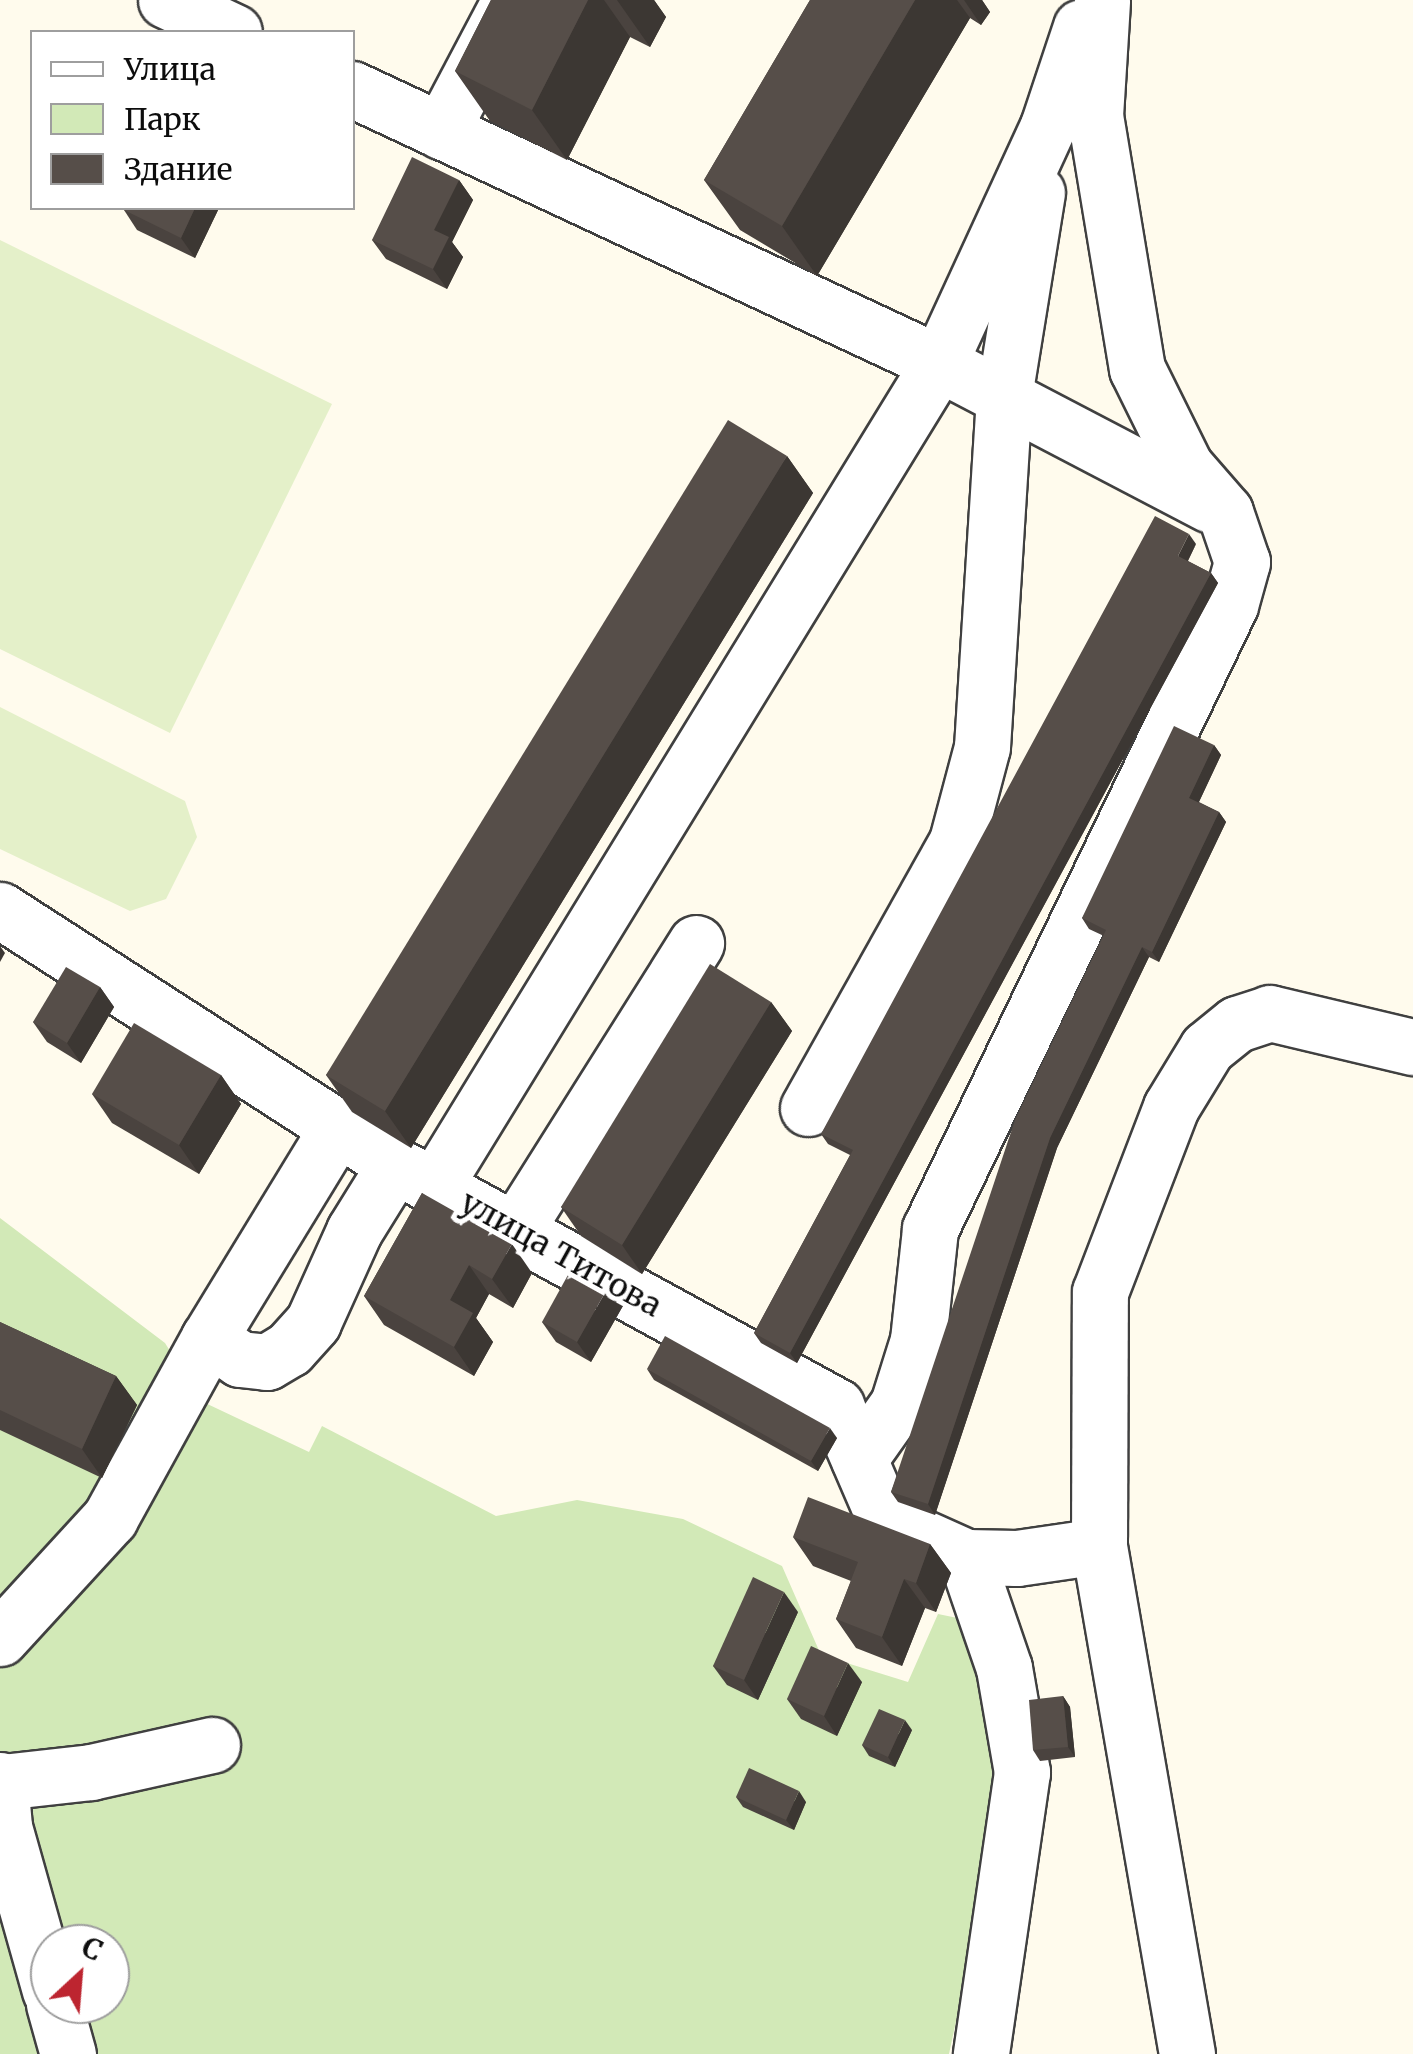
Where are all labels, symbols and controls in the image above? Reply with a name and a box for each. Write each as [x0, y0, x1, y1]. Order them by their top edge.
legend [30, 30, 355, 210]
text: Улица [124, 50, 216, 88]
text: Парк [124, 100, 200, 138]
text: Здание [124, 150, 232, 188]
street label: улица Титова [454, 1183, 668, 1325]
north arrow [30, 1924, 130, 2024]
text: С [76, 1929, 109, 1969]

